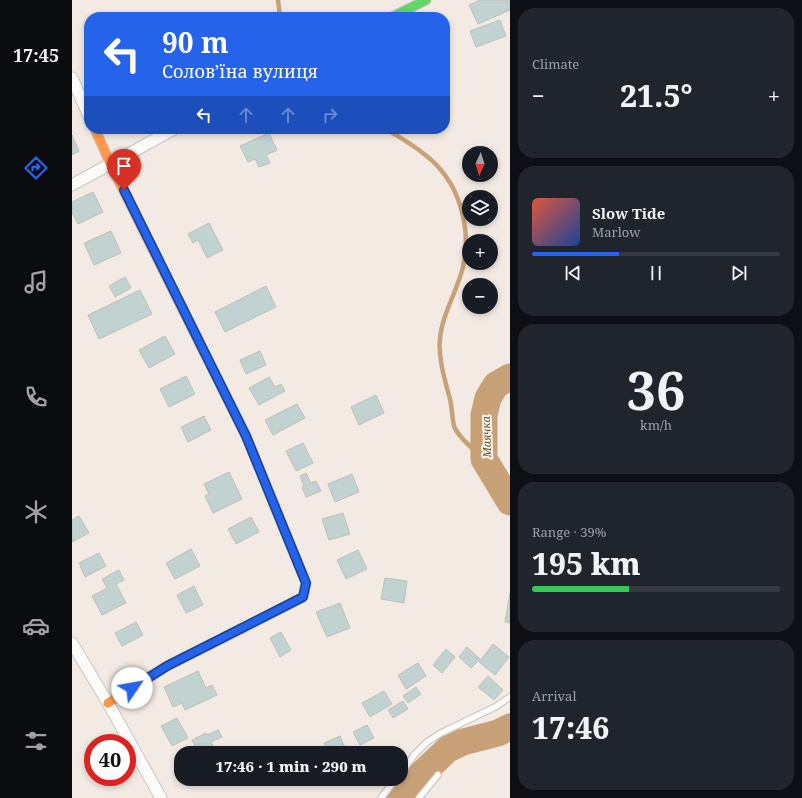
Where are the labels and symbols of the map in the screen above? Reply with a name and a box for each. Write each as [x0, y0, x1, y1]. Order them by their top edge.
north arrow [462, 146, 498, 182]
pin [107, 149, 141, 190]
water label: Маячка [478, 415, 494, 459]
position arrow [111, 667, 153, 709]
speed limit sign: 40 [84, 734, 136, 786]

